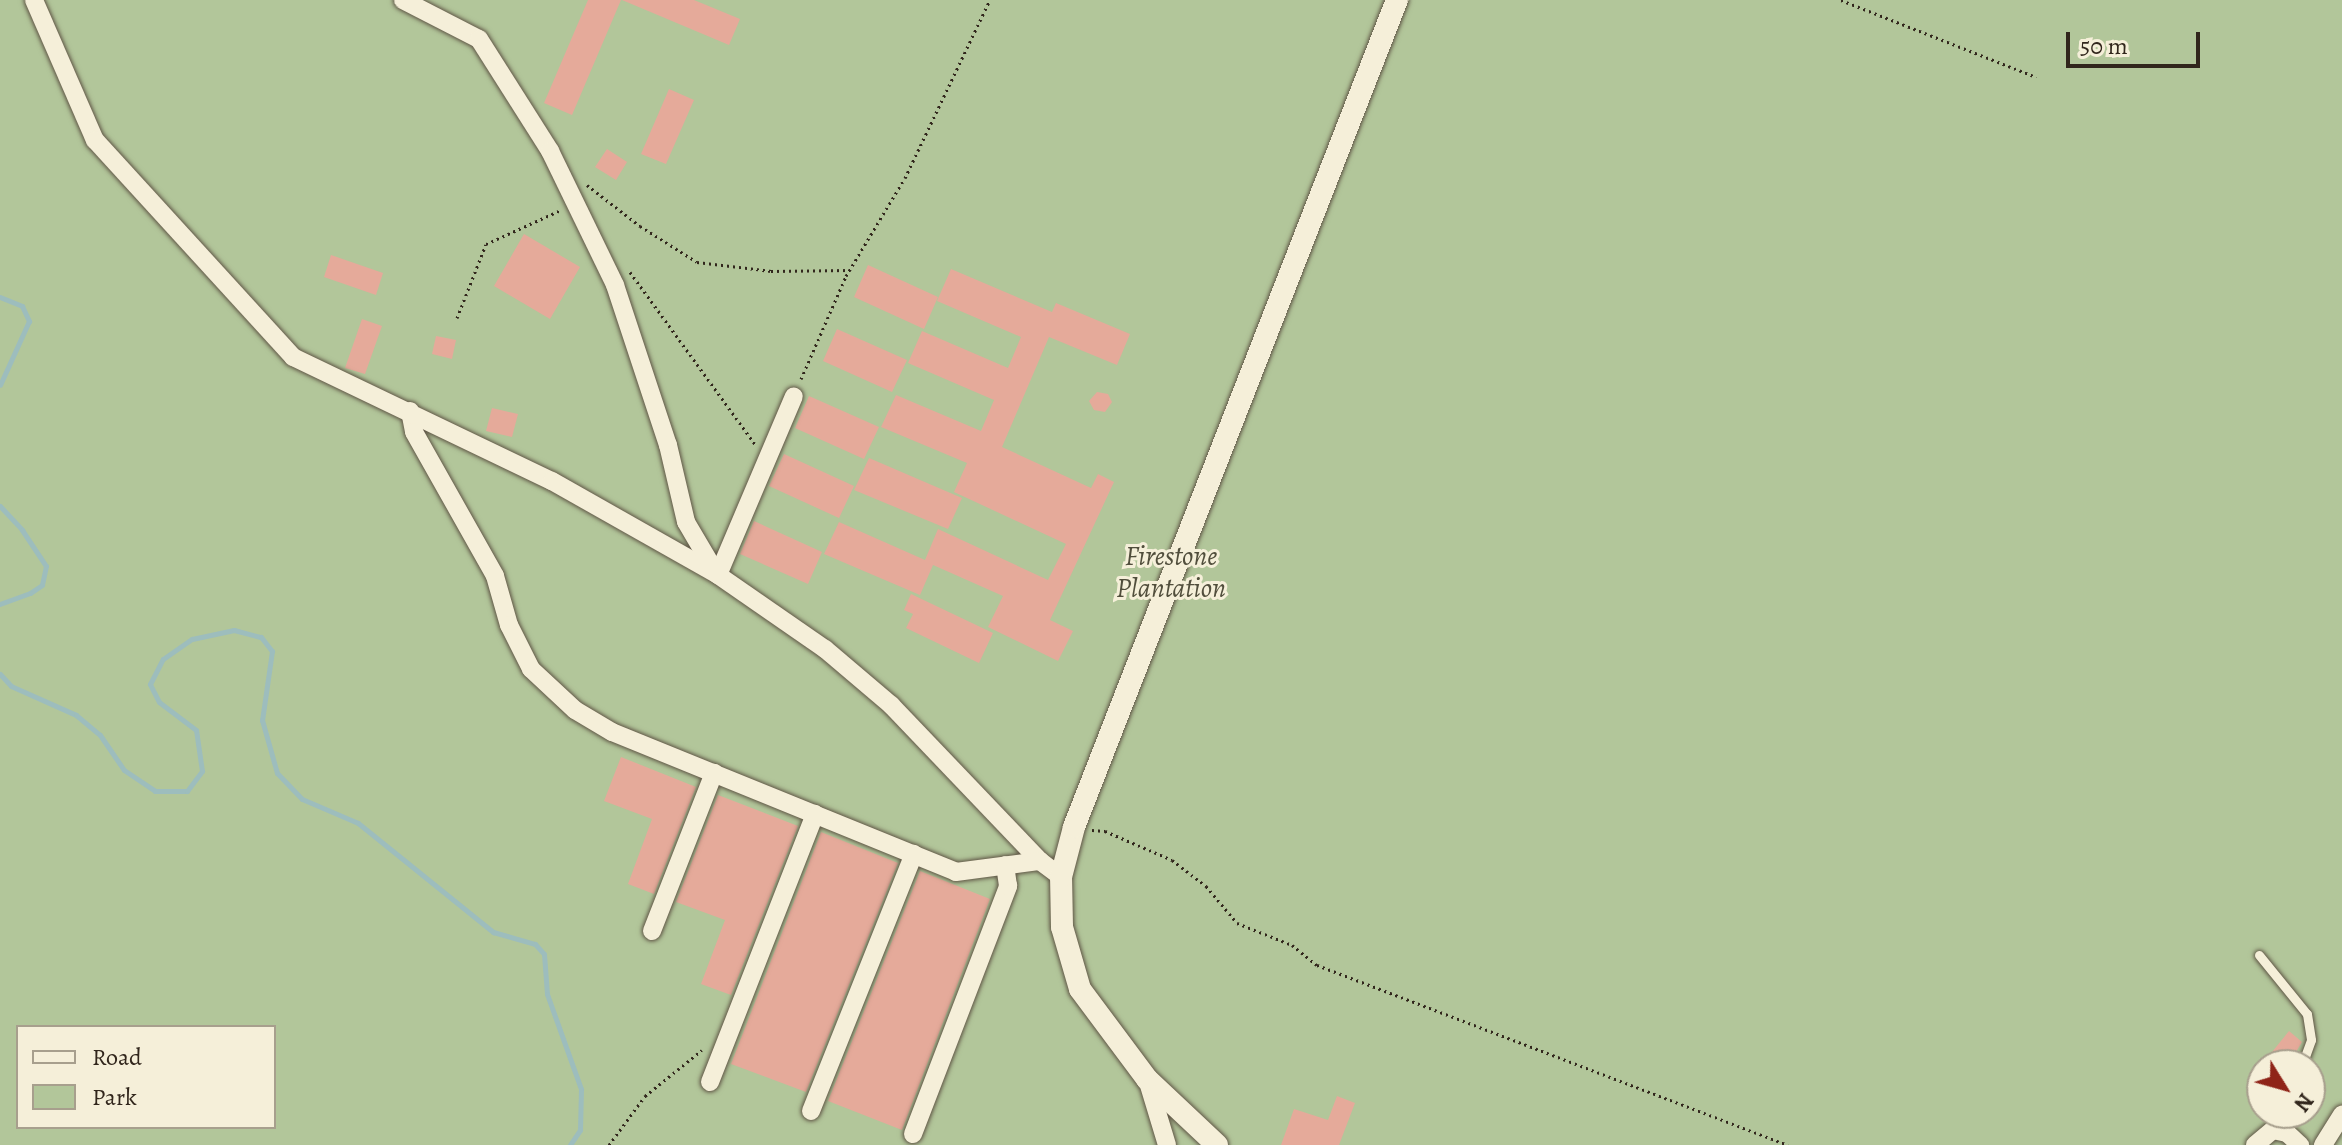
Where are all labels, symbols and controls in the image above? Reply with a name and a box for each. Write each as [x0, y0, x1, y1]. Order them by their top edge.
scale bar [2070, 16, 2204, 66]
text: 50 m [2080, 30, 2128, 62]
park label: Firestone Plantation [1116, 539, 1226, 605]
legend [16, 1025, 276, 1129]
text: Road [92, 1041, 142, 1073]
north arrow [2246, 1049, 2326, 1129]
text: Park [92, 1081, 137, 1113]
text: N [2287, 1087, 2320, 1118]

